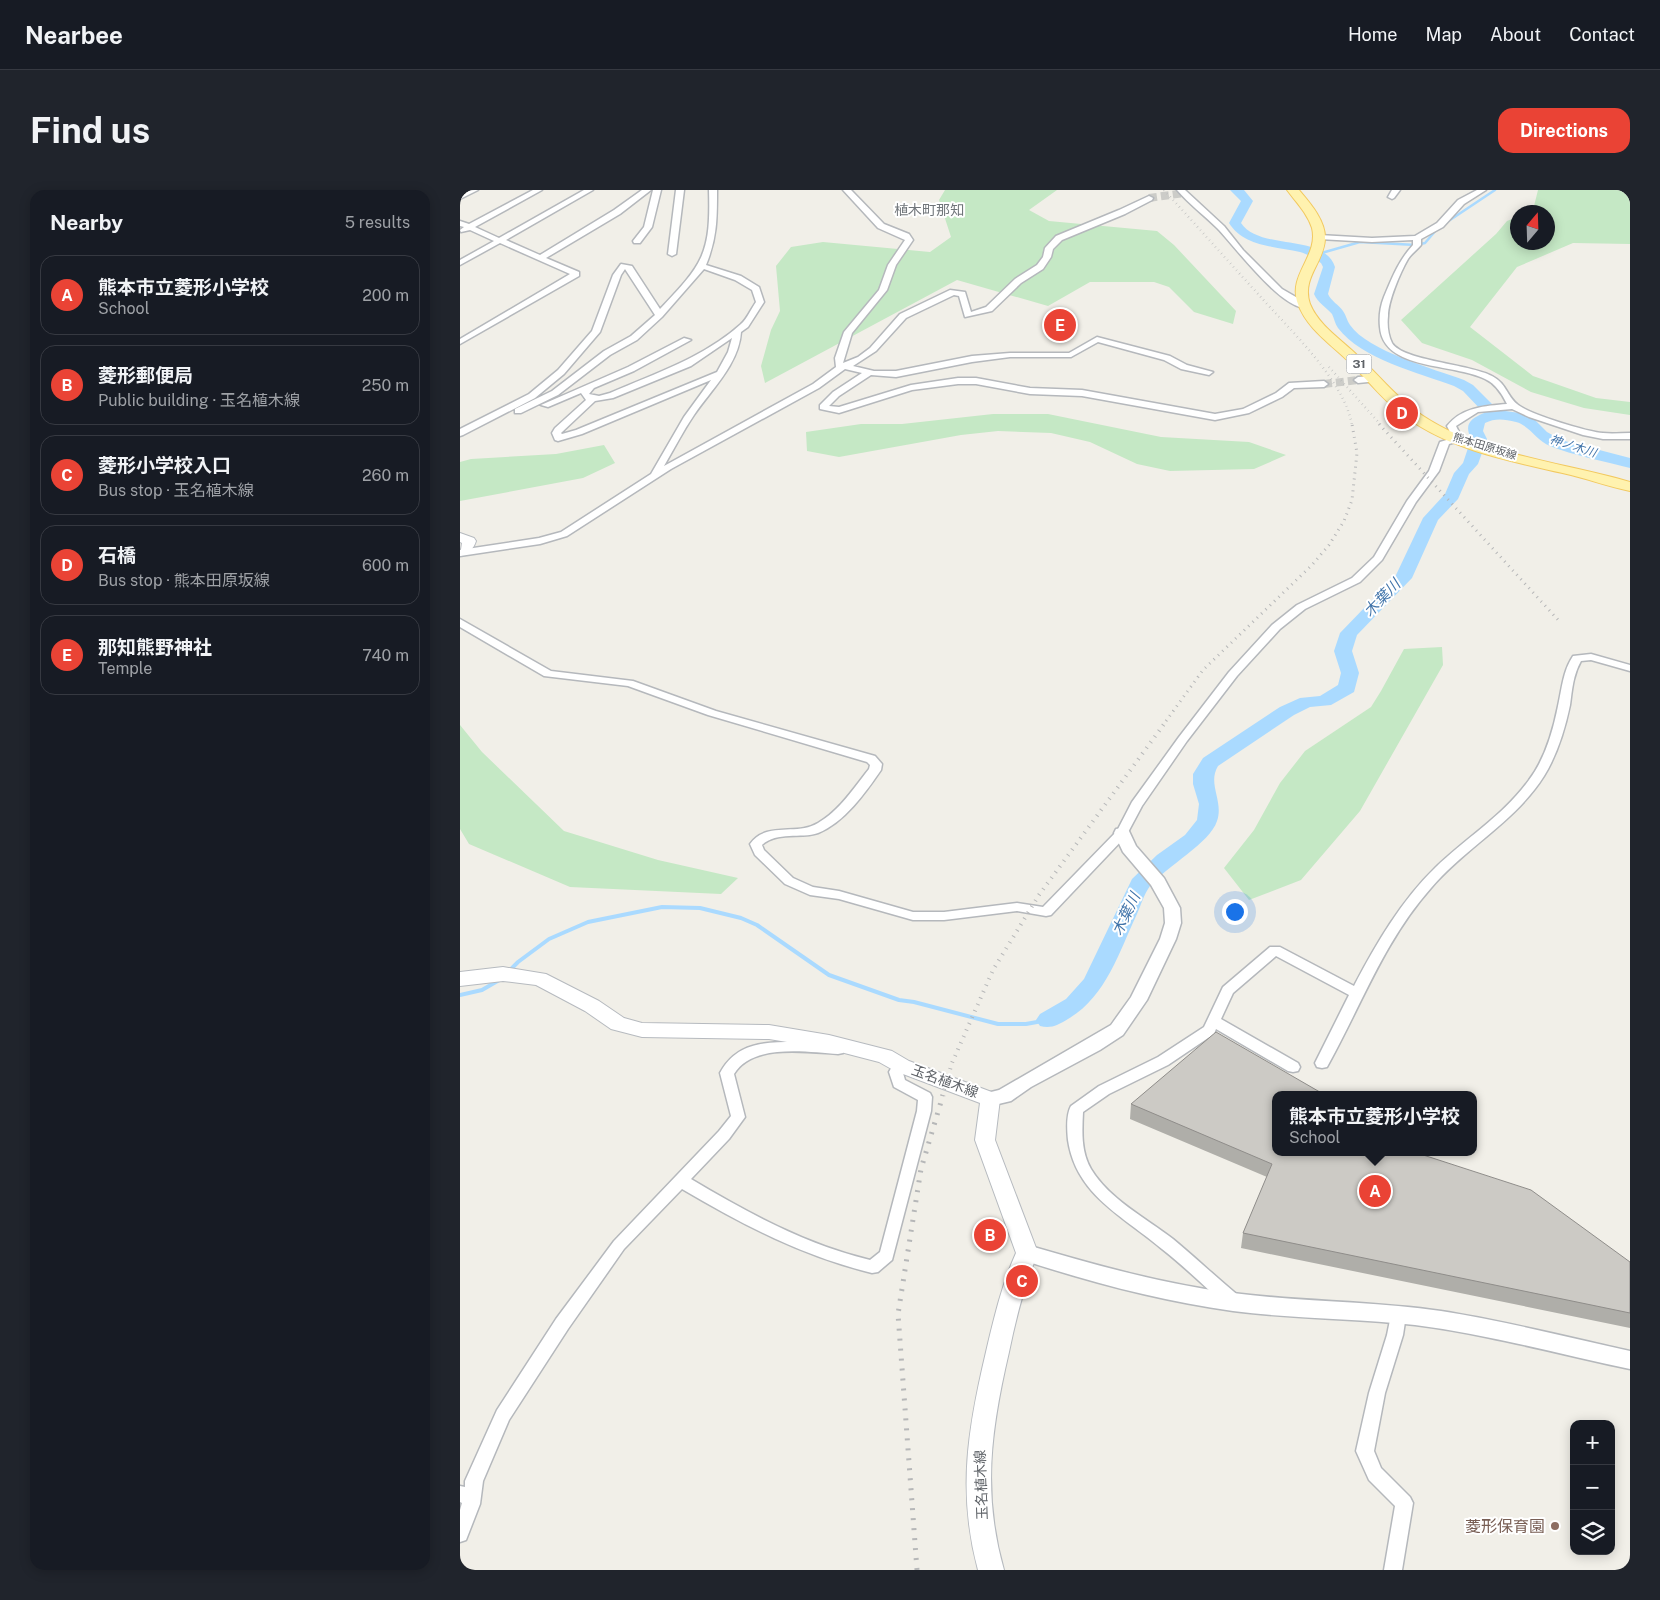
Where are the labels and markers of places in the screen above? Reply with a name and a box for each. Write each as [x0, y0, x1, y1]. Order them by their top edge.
pin: E [1044, 306, 1076, 344]
pin: D [1386, 394, 1418, 432]
pin: A [1359, 1172, 1391, 1210]
pin: B [974, 1216, 1006, 1254]
pin: C [1006, 1262, 1038, 1300]
place label: 菱形保育園 [1465, 1517, 1545, 1536]
marker: 菱形保育園 [1549, 1520, 1561, 1532]

